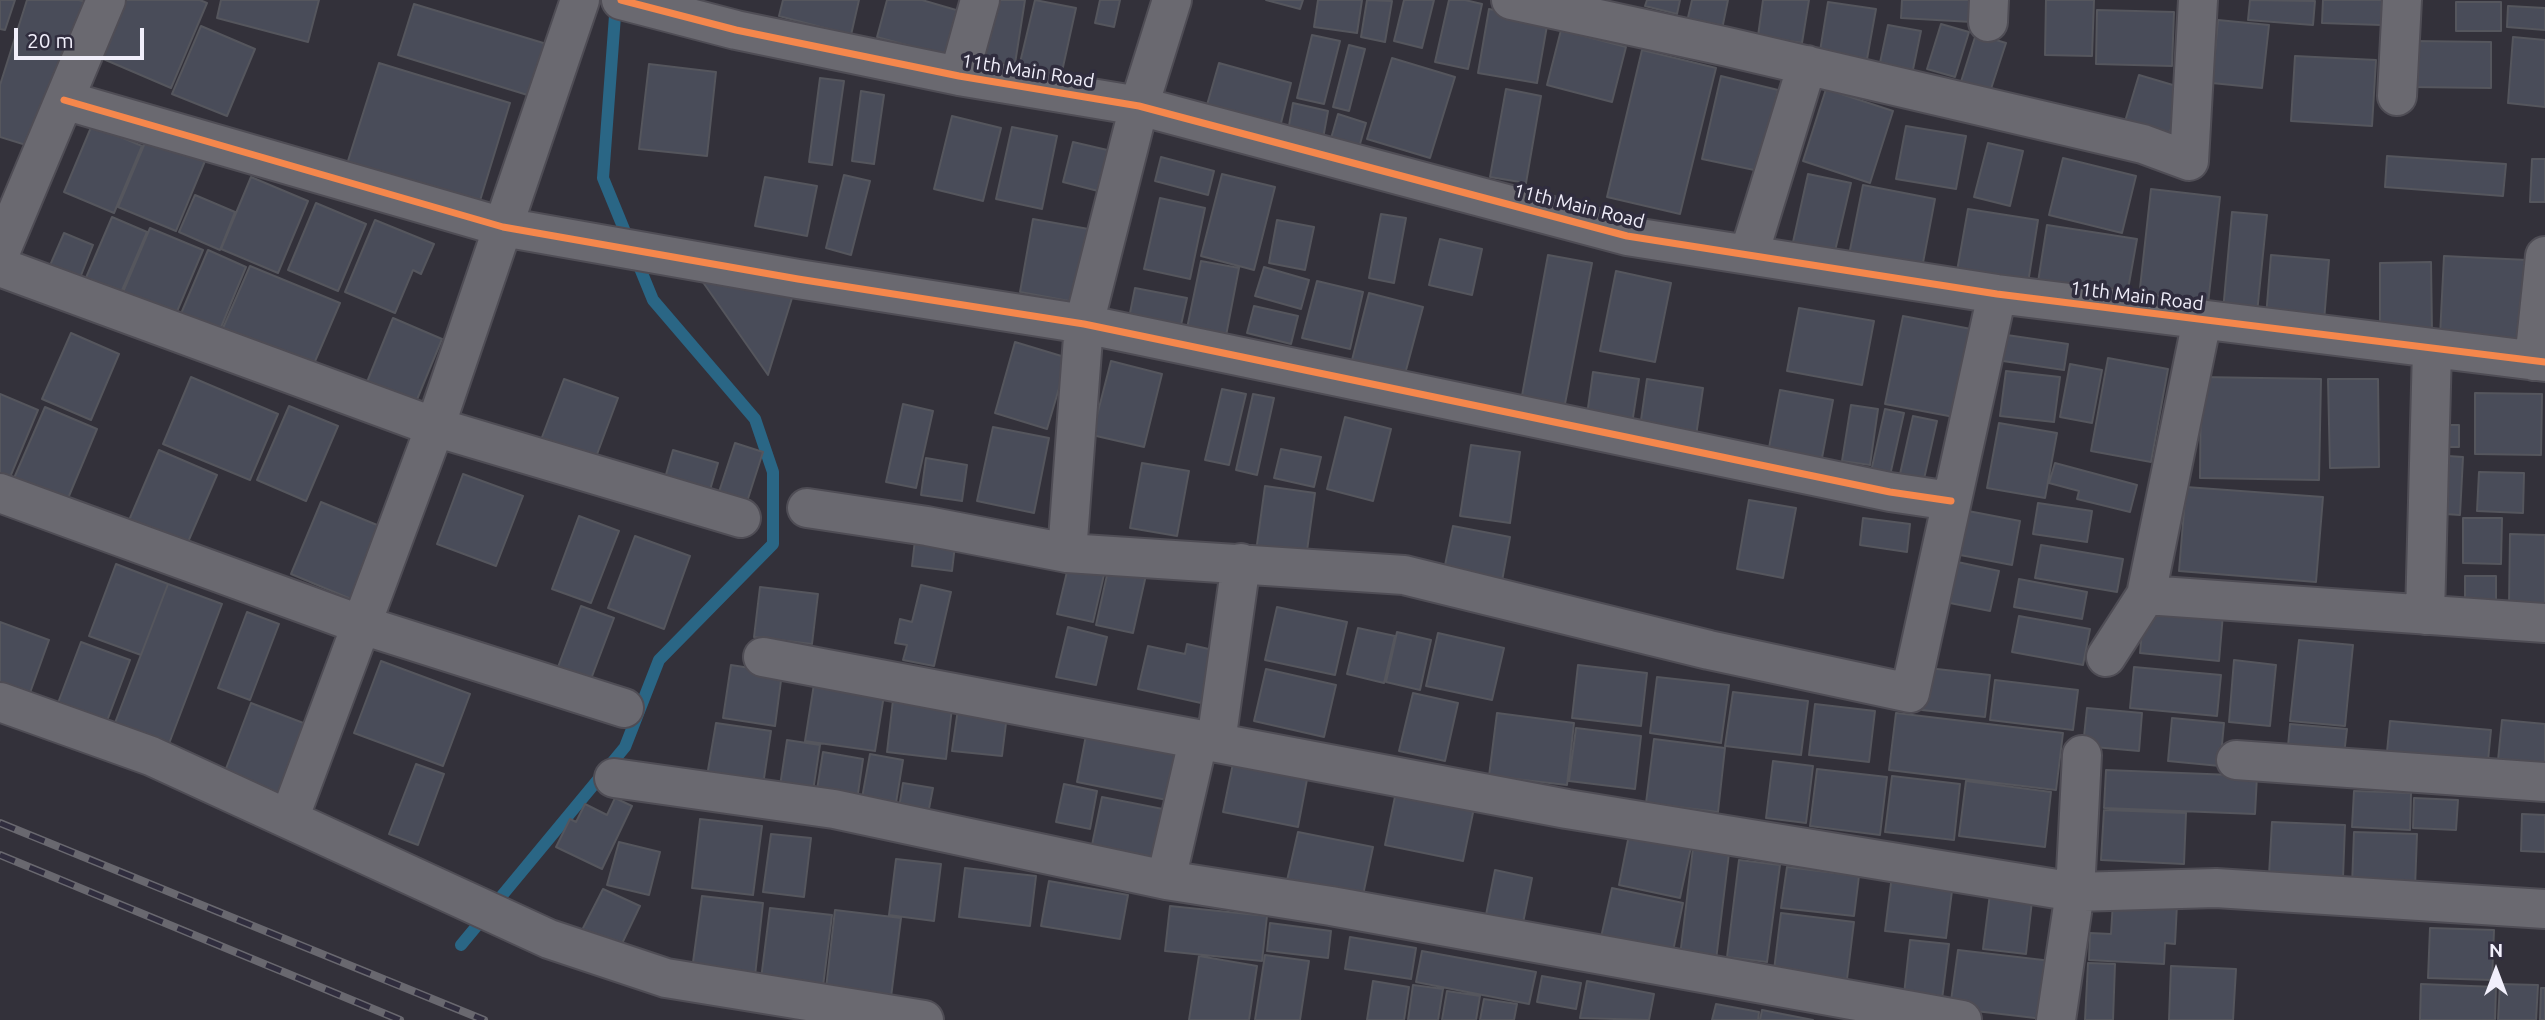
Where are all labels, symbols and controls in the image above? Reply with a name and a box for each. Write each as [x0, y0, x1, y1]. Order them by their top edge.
scale bar [18, 14, 147, 58]
text: 20 m [27, 28, 74, 52]
street label: 11th Main Road [960, 49, 1096, 93]
street label: 11th Main Road [1511, 179, 1647, 233]
street label: 11th Main Road [2069, 277, 2205, 315]
north arrow [2461, 936, 2531, 1006]
text: N [2489, 939, 2503, 961]

